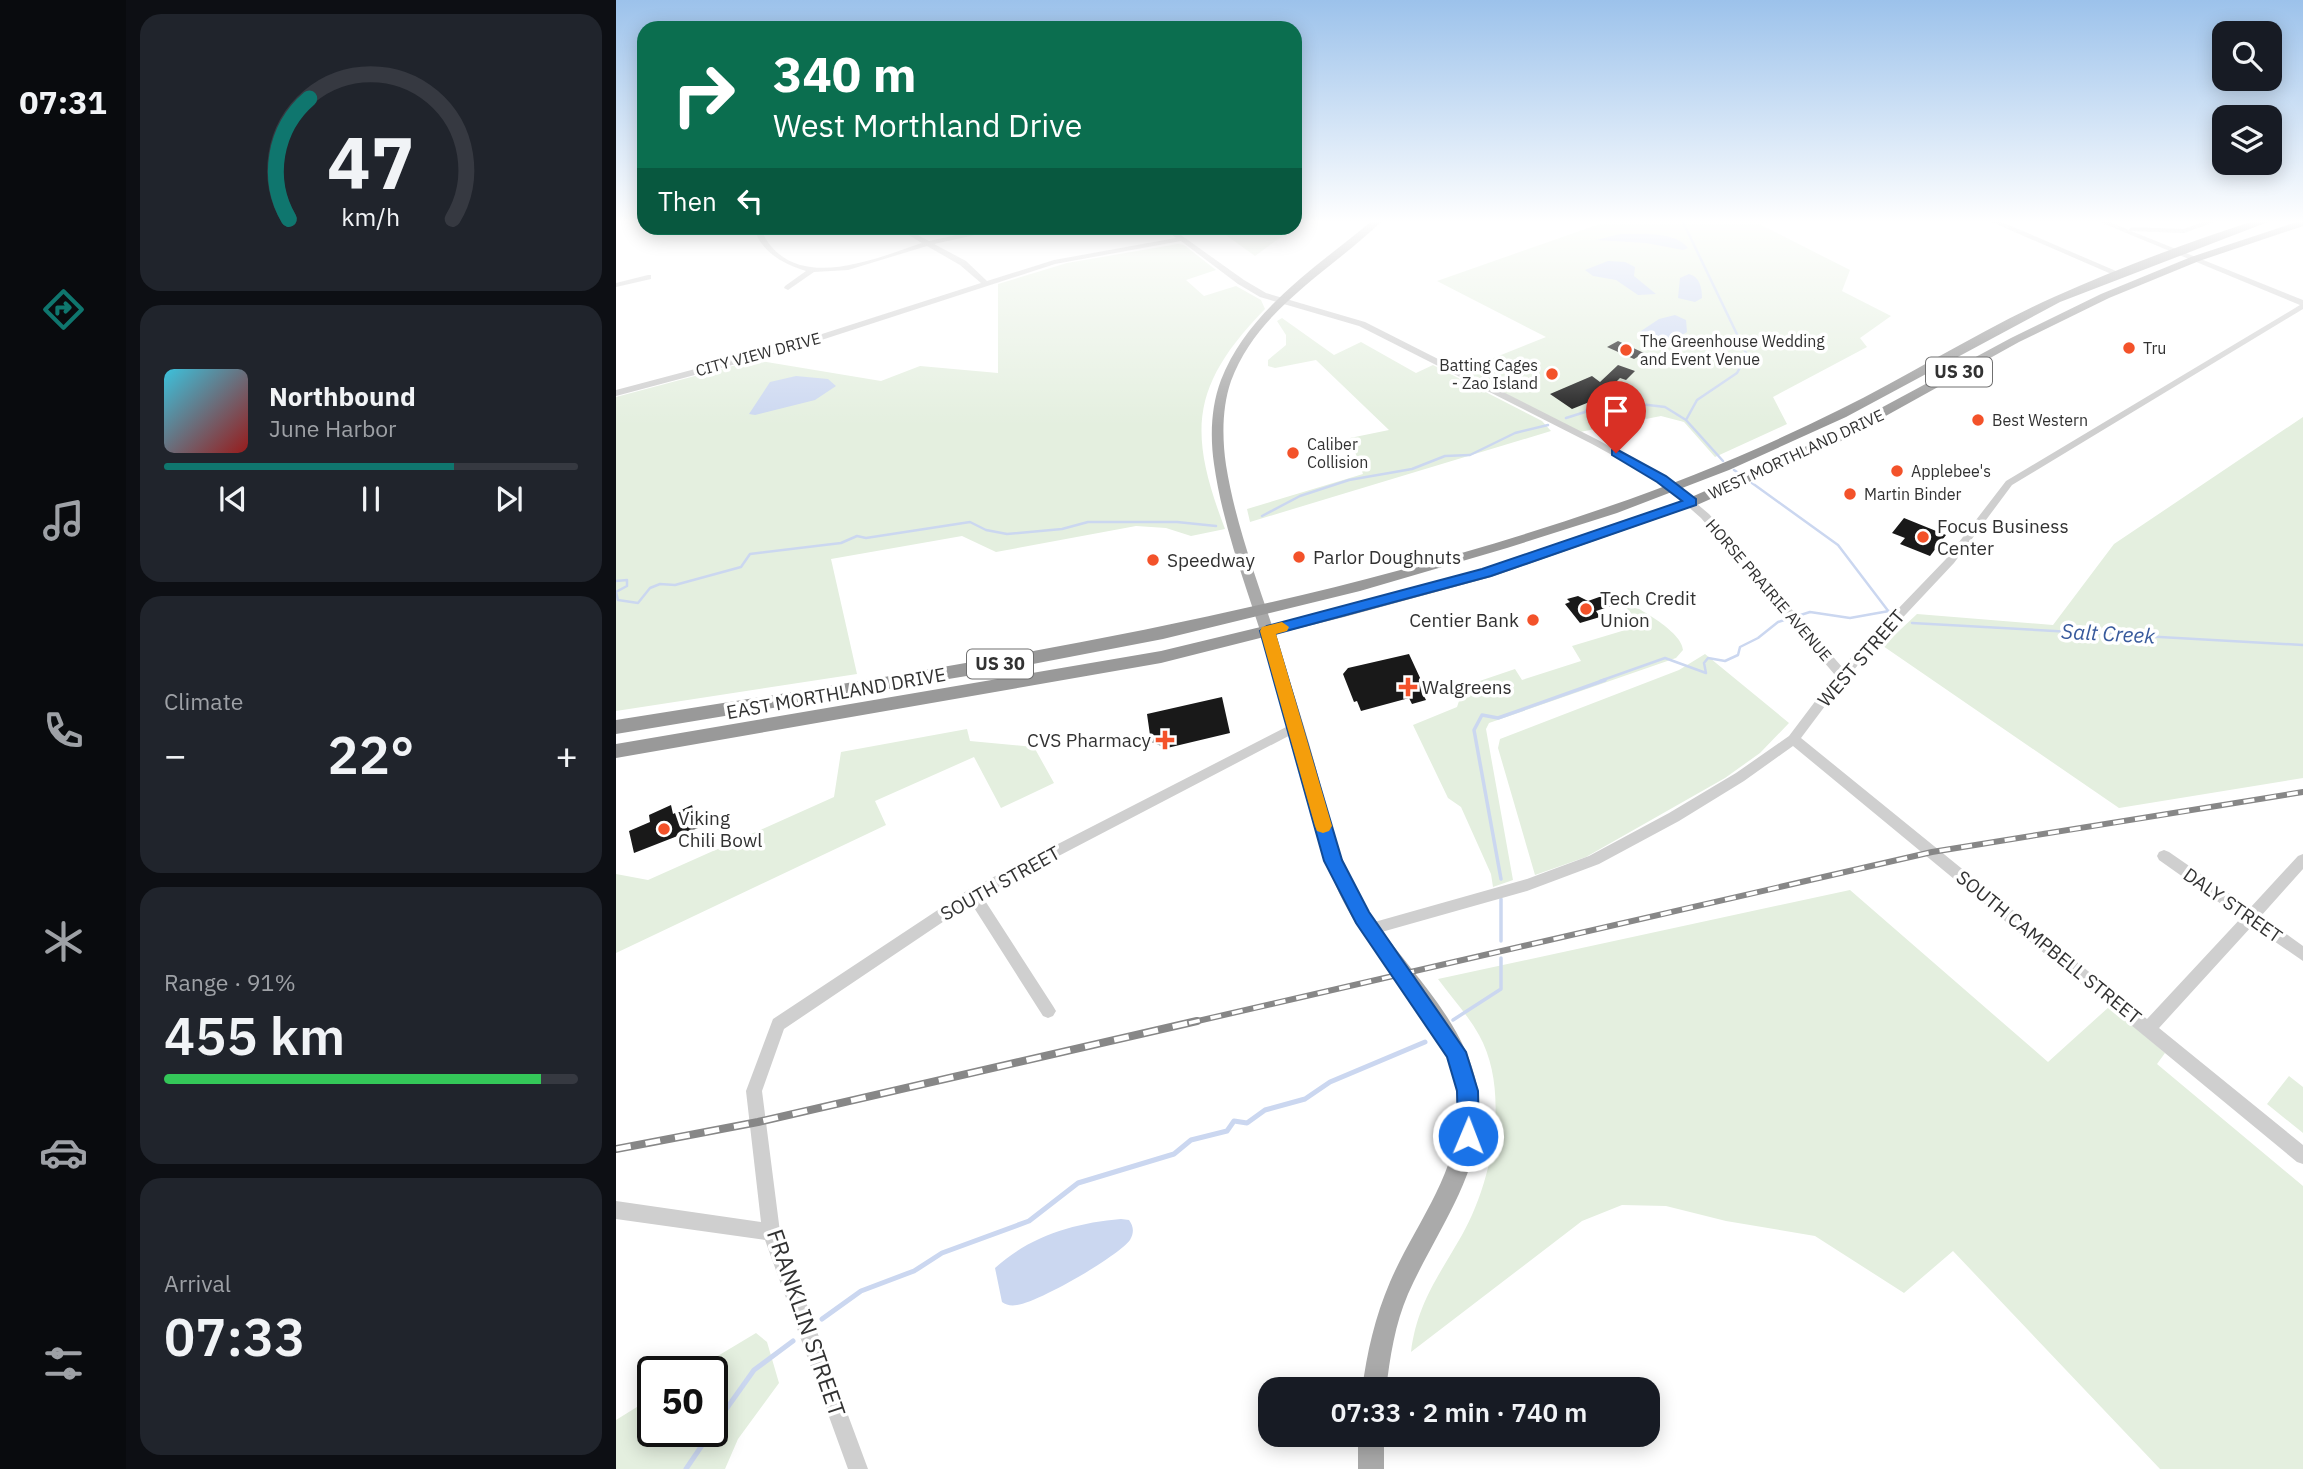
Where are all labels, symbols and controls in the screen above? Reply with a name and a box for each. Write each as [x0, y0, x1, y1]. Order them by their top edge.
map controls [2212, 21, 2282, 175]
button: search [2212, 21, 2282, 91]
text: 340 m [773, 42, 917, 105]
icon: right [658, 49, 749, 140]
text: 07:31 [19, 81, 107, 123]
text: West Morthland Drive [773, 104, 1082, 146]
button: layers [2212, 105, 2282, 175]
text: 47 [327, 114, 415, 209]
icon: left [731, 182, 769, 220]
text: Then [658, 184, 717, 218]
text: km/h [342, 199, 400, 232]
icon: directions [39, 285, 88, 334]
street label: CITY VIEW DRIVE [693, 328, 823, 380]
place label: The Greenhouse Wedding and Event Venue [1640, 331, 1825, 369]
place label: Tru [2143, 338, 2166, 358]
marker: Tru [2121, 340, 2137, 356]
marker: The Greenhouse Wedding and Event Venue [1618, 342, 1634, 358]
place label: Batting Cages - Zao Island [1439, 355, 1538, 393]
road number: US 30 [1926, 358, 1992, 386]
marker: Batting Cages - Zao Island [1544, 366, 1560, 382]
text: Northbound [269, 379, 416, 413]
pin [1586, 381, 1646, 453]
icon: arrive [1597, 392, 1635, 430]
street label: WEST MORTHLAND DRIVE [1705, 405, 1887, 503]
place label: Best Western [1992, 410, 2088, 430]
marker: Best Western [1970, 412, 1986, 428]
text: June Harbor [269, 413, 397, 443]
place label: Caliber Collision [1307, 434, 1368, 472]
marker: Caliber Collision [1285, 445, 1301, 461]
place label: Applebee's [1911, 461, 1991, 481]
marker: Applebee's [1889, 463, 1905, 479]
icon: previous [214, 480, 252, 518]
icon: pause [352, 480, 390, 518]
icon: next [490, 480, 528, 518]
place label: Martin Binder [1864, 484, 1962, 504]
marker: Martin Binder [1842, 486, 1858, 502]
icon: music [39, 496, 88, 545]
place label: Focus Business Center [1937, 514, 2069, 560]
street label: HORSE PRAIRIE AVENUE [1702, 515, 1836, 665]
marker: Focus Business Center [1915, 529, 1931, 545]
place label: Parlor Doughnuts [1313, 545, 1461, 569]
place label: Speedway [1167, 548, 1255, 572]
marker: Parlor Doughnuts [1291, 549, 1307, 565]
marker: Speedway [1145, 552, 1161, 568]
place label: Tech Credit Union [1600, 586, 1696, 632]
marker: Tech Credit Union [1578, 601, 1594, 617]
street label: WEST STREET [1812, 604, 1910, 712]
place label: Centier Bank [1409, 608, 1519, 632]
marker: Centier Bank [1525, 612, 1541, 628]
water label: Salt Creek [2060, 617, 2157, 650]
road number: US 30 [967, 650, 1033, 678]
street label: EAST MORTHLAND DRIVE [725, 662, 947, 724]
place label: Walgreens [1422, 675, 1512, 699]
marker: Walgreens [1400, 679, 1416, 695]
text: Climate [164, 686, 243, 716]
icon: phone [39, 706, 88, 755]
text: 22° [328, 721, 414, 788]
place label: CVS Pharmacy [1027, 728, 1152, 752]
text: − [164, 730, 187, 779]
text: + [555, 730, 578, 779]
marker: CVS Pharmacy [1157, 732, 1173, 748]
place label: Viking Chili Bowl [678, 806, 762, 852]
marker: Viking Chili Bowl [656, 821, 672, 837]
street label: SOUTH STREET [936, 840, 1064, 926]
street label: DALY STREET [2179, 862, 2287, 948]
street label: SOUTH CAMPBELL STREET [1952, 865, 2146, 1029]
icon: climate [39, 917, 88, 966]
text: Range · 91% [164, 967, 296, 997]
text: 455 km [164, 1002, 345, 1069]
position arrow [1431, 1099, 1505, 1173]
icon: car [39, 1128, 88, 1177]
street label: FRANKLIN STREET [761, 1225, 853, 1420]
text: Arrival [164, 1268, 231, 1298]
text: 07:33 [164, 1303, 305, 1370]
icon: filters [39, 1339, 88, 1388]
speed limit sign: 50 [637, 1356, 728, 1447]
text: 07:33 · 2 min · 740 m [1331, 1395, 1587, 1429]

